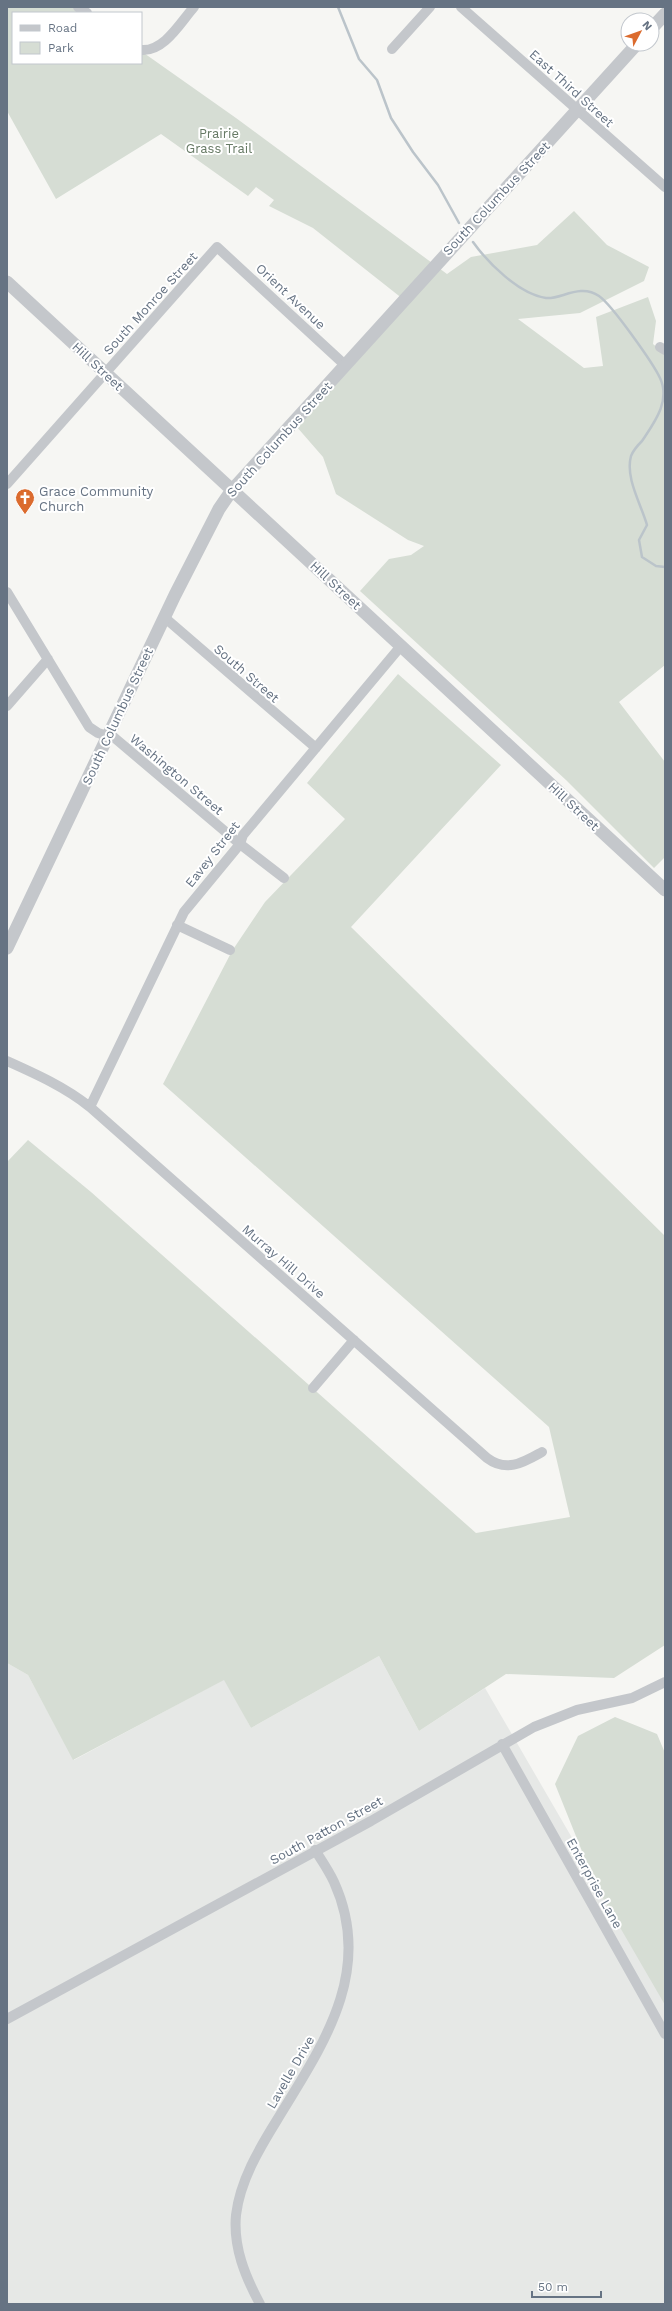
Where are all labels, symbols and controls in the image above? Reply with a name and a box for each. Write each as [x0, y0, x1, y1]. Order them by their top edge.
legend [12, 12, 142, 64]
north arrow [620, 12, 660, 52]
text: N [640, 18, 655, 33]
text: Road [48, 21, 77, 35]
text: Park [48, 41, 74, 55]
street label: East Third Street [527, 47, 617, 130]
park label: Prairie Grass Trail [186, 126, 252, 156]
street label: South Columbus Street [440, 138, 553, 258]
street label: South Monroe Street [100, 249, 201, 358]
street label: Orient Avenue [253, 260, 328, 332]
street label: Hill Street [69, 339, 127, 394]
street label: South Columbus Street [224, 378, 335, 500]
place label: Grace Community Church [39, 484, 154, 514]
church icon: Grace Community Church [14, 487, 36, 515]
street label: Hill Street [307, 558, 365, 613]
street label: South Street [211, 641, 283, 706]
street label: South Columbus Street [79, 645, 156, 787]
street label: Washington Street [127, 731, 227, 818]
street label: Hill Street [545, 779, 603, 834]
street label: Eavey Street [182, 818, 243, 890]
street label: Murray Hill Drive [239, 1221, 328, 1301]
street label: South Patton Street [267, 1793, 386, 1868]
street label: Enterprise Lane [564, 1835, 626, 1931]
street label: Lavelle Drive [264, 2033, 317, 2111]
scale bar [532, 2273, 601, 2299]
text: 50 m [538, 2280, 568, 2294]

